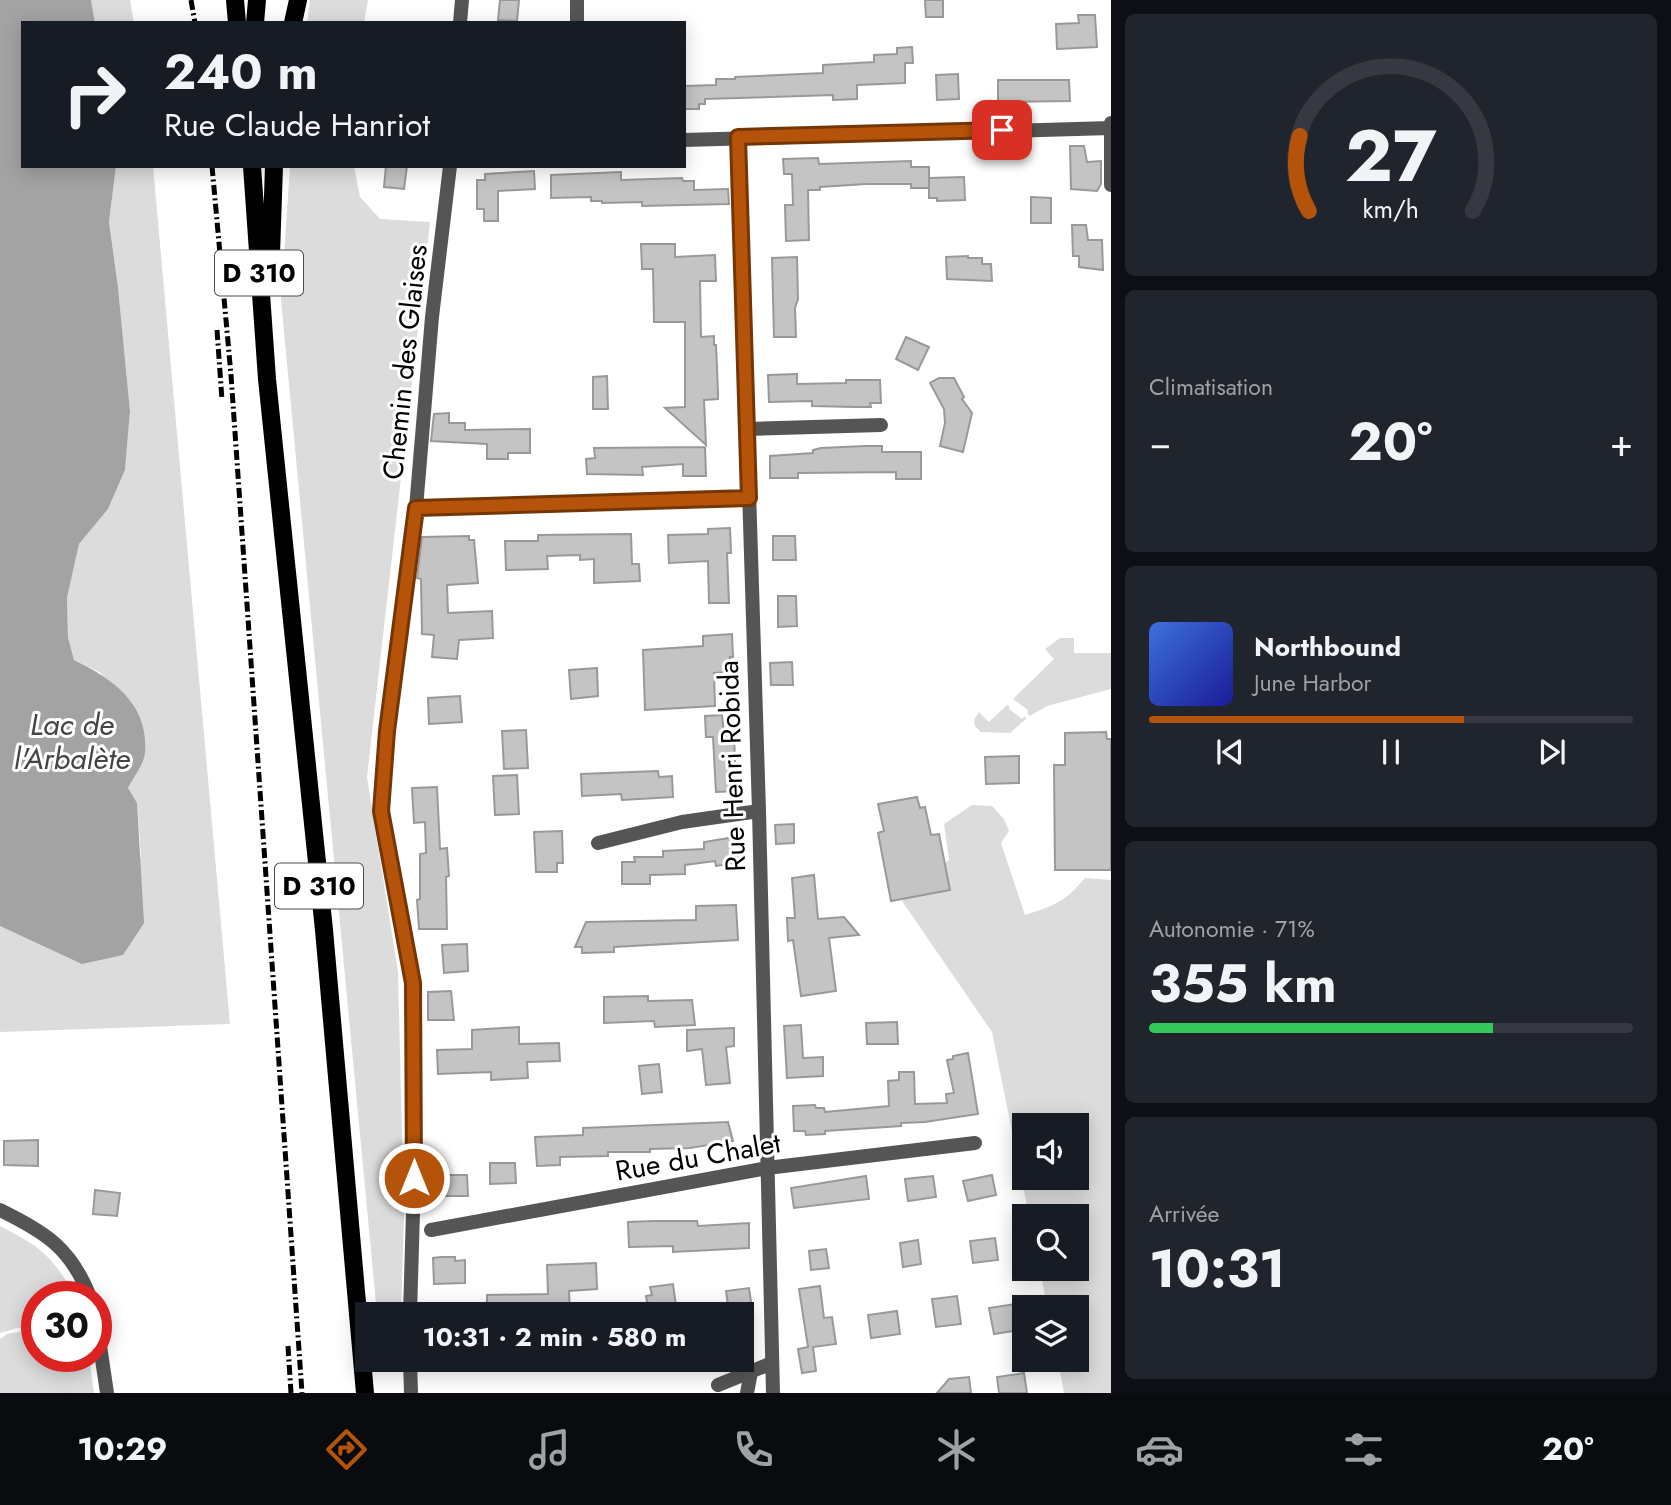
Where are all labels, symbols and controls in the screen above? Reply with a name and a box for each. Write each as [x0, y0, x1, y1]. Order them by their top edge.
text: 240 m [164, 37, 318, 107]
icon: right [49, 49, 140, 140]
pin [972, 100, 1032, 160]
text: Rue Claude Hanriot [164, 102, 430, 148]
text: 27 [1345, 103, 1437, 208]
icon: arrive [983, 111, 1021, 149]
text: km/h [1363, 191, 1419, 227]
street label: Chemin des Glaises [372, 242, 438, 482]
road number: D 310 [215, 250, 303, 296]
text: Climatisation [1149, 370, 1273, 404]
text: 20° [1349, 404, 1433, 480]
text: − [1149, 415, 1171, 470]
text: + [1610, 415, 1633, 470]
text: Northbound [1254, 628, 1401, 666]
street label: Rue Henri Robida [708, 660, 756, 872]
text: June Harbor [1254, 666, 1371, 700]
water label: Lac de l'Arbalète [14, 703, 130, 780]
icon: previous [1211, 733, 1249, 771]
icon: pause [1372, 733, 1410, 771]
icon: next [1533, 733, 1571, 771]
road number: D 310 [275, 864, 363, 908]
text: Autonomie · 71% [1149, 912, 1315, 946]
text: 355 km [1149, 946, 1337, 1022]
map controls [1012, 1113, 1089, 1372]
button: sound [1012, 1113, 1089, 1190]
street label: Rue du Chalet [612, 1122, 784, 1192]
position arrow [377, 1141, 451, 1215]
text: Arrivée [1149, 1197, 1219, 1231]
button: search [1012, 1204, 1089, 1281]
text: 10:31 [1149, 1231, 1285, 1307]
speed limit sign: 30 [21, 1281, 112, 1372]
button: layers [1012, 1295, 1089, 1372]
text: 10:31 · 2 min · 580 m [423, 1318, 686, 1356]
icon: directions [322, 1425, 371, 1474]
icon: music [525, 1425, 574, 1474]
icon: phone [729, 1425, 778, 1474]
icon: climate [932, 1425, 981, 1474]
icon: car [1135, 1425, 1184, 1474]
icon: filters [1339, 1425, 1388, 1474]
text: 10:29 [77, 1426, 167, 1472]
text: 20° [1542, 1426, 1594, 1472]

